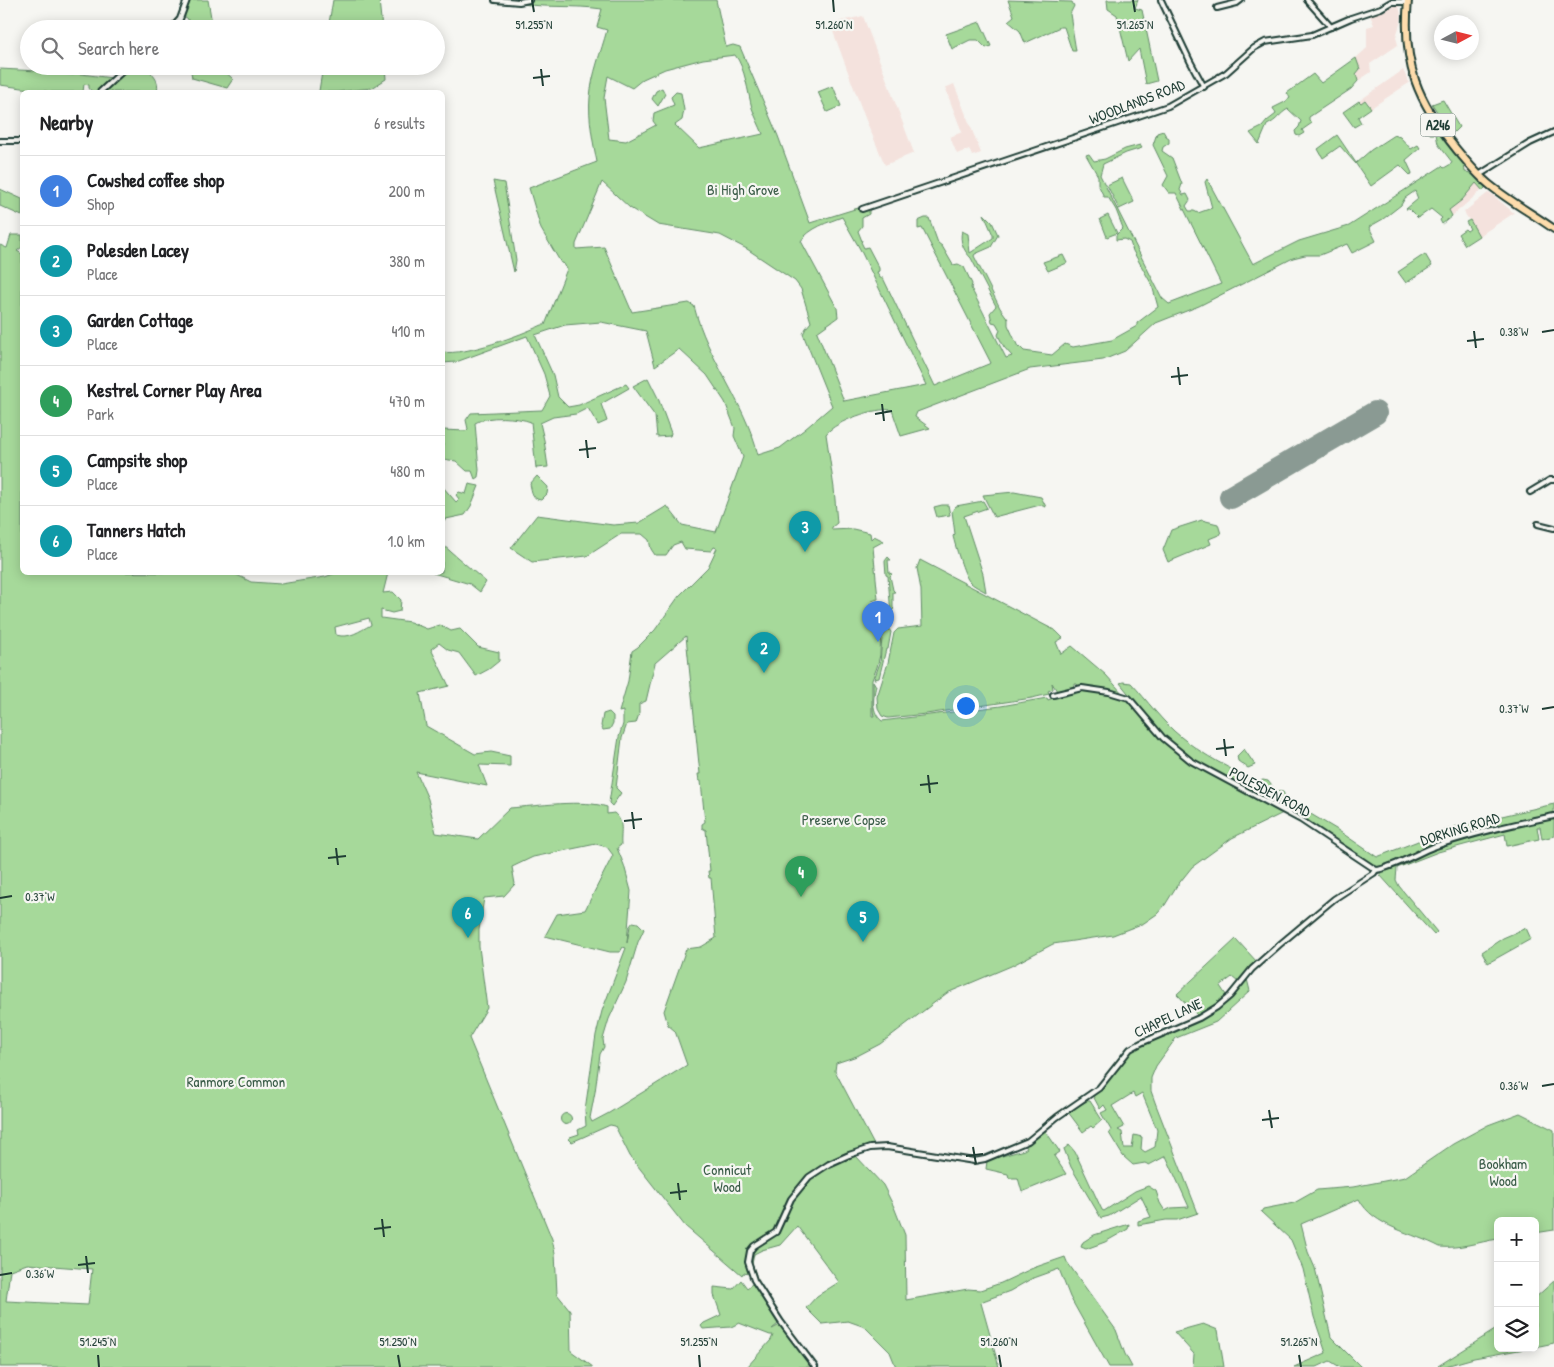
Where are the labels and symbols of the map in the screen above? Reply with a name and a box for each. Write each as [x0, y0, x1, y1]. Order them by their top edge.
north arrow [1434, 15, 1479, 60]
text: 51.255°N [516, 16, 552, 33]
text: 51.260°N [816, 16, 852, 33]
text: 51.265°N [1117, 16, 1153, 33]
street label: WOODLANDS ROAD [1086, 73, 1189, 129]
road number: A246 [1420, 114, 1456, 136]
park label: Bi High Grove [707, 179, 779, 200]
text: 0.38°W [1500, 323, 1529, 340]
pin: 3 [789, 511, 821, 552]
pin: 1 [862, 601, 894, 642]
pin: 2 [748, 632, 780, 673]
your location [953, 693, 979, 719]
text: 0.37°W [1499, 700, 1529, 717]
street label: POLESDEN ROAD [1226, 761, 1315, 822]
street label: DORKING ROAD [1418, 806, 1503, 851]
park label: Preserve Copse [802, 809, 886, 830]
pin: 4 [785, 856, 817, 897]
text: 0.37°W [25, 888, 55, 905]
pin: 6 [452, 897, 484, 938]
pin: 5 [847, 901, 879, 942]
street label: CHAPEL LANE [1130, 992, 1206, 1042]
park label: Ranmore Common [187, 1071, 285, 1092]
text: 0.36°W [1500, 1077, 1529, 1094]
park label: Bookham Wood [1479, 1153, 1527, 1191]
park label: Connicut Wood [703, 1159, 752, 1197]
text: 0.36°W [26, 1265, 55, 1282]
text: 51.245°N [80, 1333, 116, 1350]
text: 51.250°N [379, 1333, 417, 1350]
text: 51.255°N [681, 1333, 717, 1350]
text: 51.260°N [981, 1333, 1017, 1350]
text: 51.265°N [1281, 1333, 1317, 1350]

